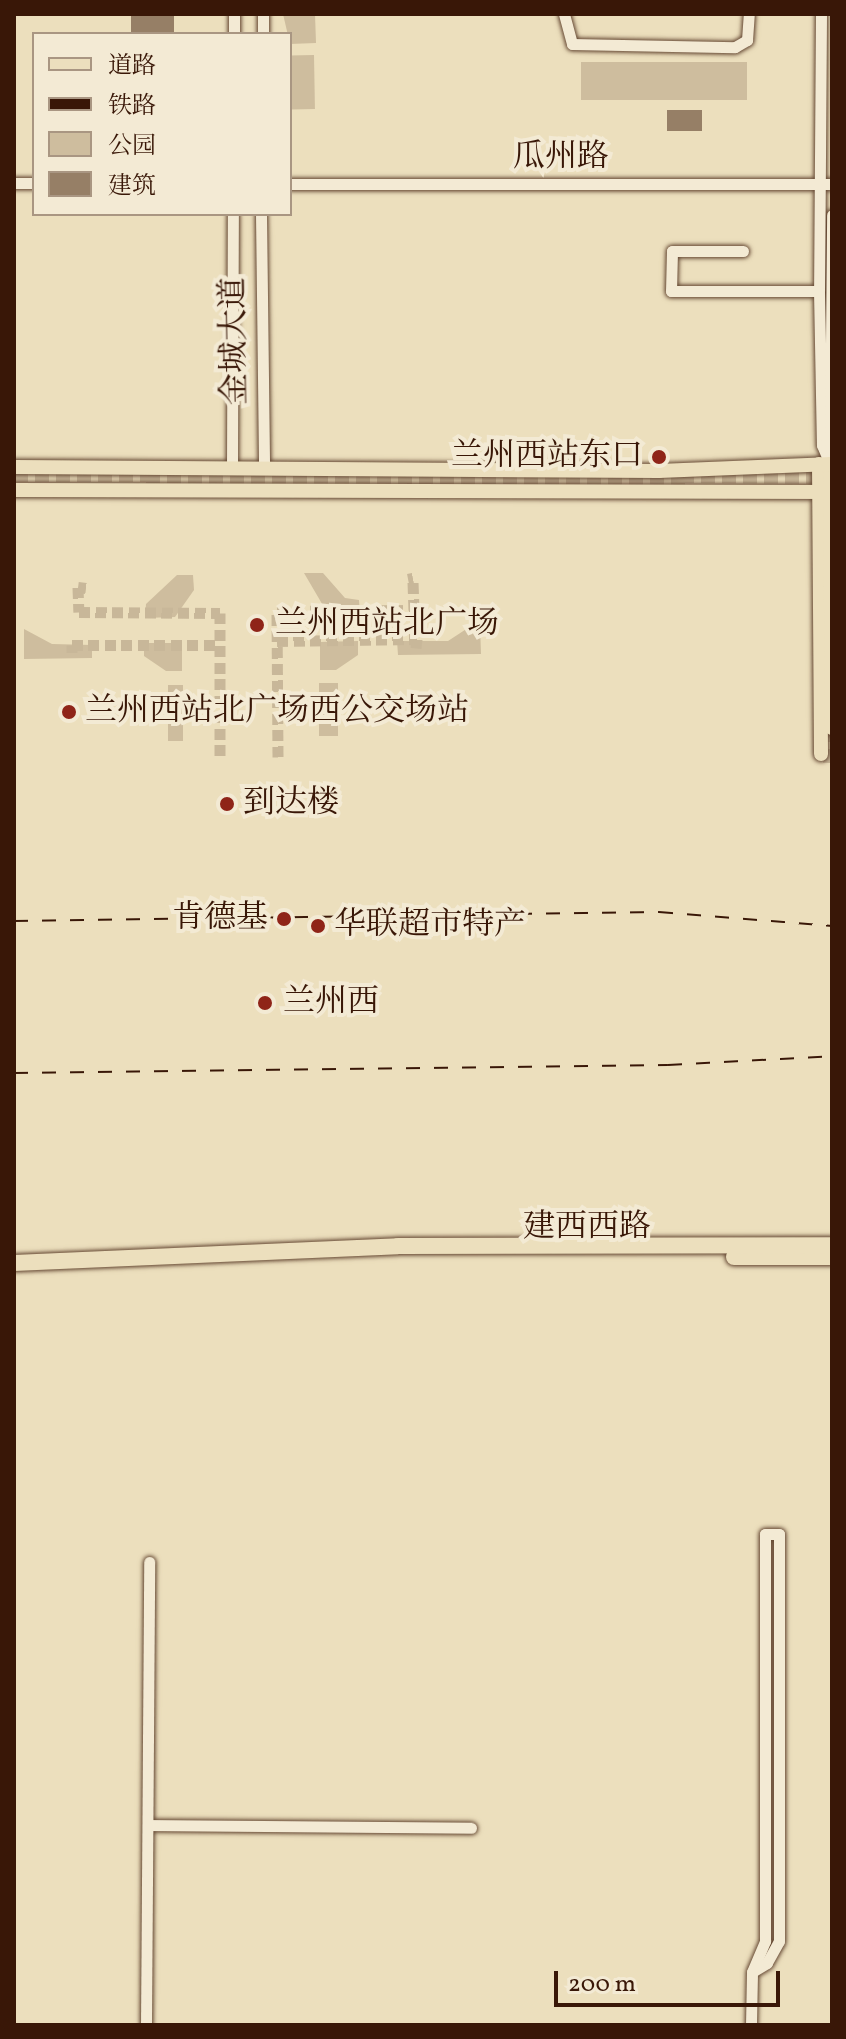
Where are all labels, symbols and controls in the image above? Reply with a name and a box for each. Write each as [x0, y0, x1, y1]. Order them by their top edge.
legend [32, 32, 292, 216]
text: 道路 [108, 50, 156, 84]
text: 铁路 [108, 90, 156, 124]
text: 公园 [108, 130, 156, 164]
street label: 瓜州路 [513, 139, 609, 177]
text: 建筑 [108, 170, 156, 204]
street label: 金城大道 [216, 277, 256, 405]
place label: 兰州西站东口 [451, 438, 643, 476]
marker: 兰州西站东口 [650, 448, 668, 466]
place label: 兰州西站北广场 [275, 606, 499, 644]
marker: 兰州西站北广场 [246, 614, 268, 636]
place label: 兰州西站北广场西公交场站 [85, 693, 469, 731]
marker: 兰州西站北广场西公交场站 [60, 703, 78, 721]
place label: 到达楼 [243, 785, 339, 823]
marker: 到达楼 [218, 795, 236, 813]
place label: 肯德基 [172, 900, 268, 938]
place label: 华联超市特产 [334, 907, 526, 945]
marker: 肯德基 [275, 910, 293, 928]
marker: 华联超市特产 [309, 917, 327, 935]
place label: 兰州西 [283, 984, 379, 1022]
marker: 兰州西 [254, 992, 276, 1014]
street label: 建西西路 [523, 1209, 651, 1247]
scale bar [558, 1955, 784, 2005]
text: 200 m [568, 1968, 636, 2002]

